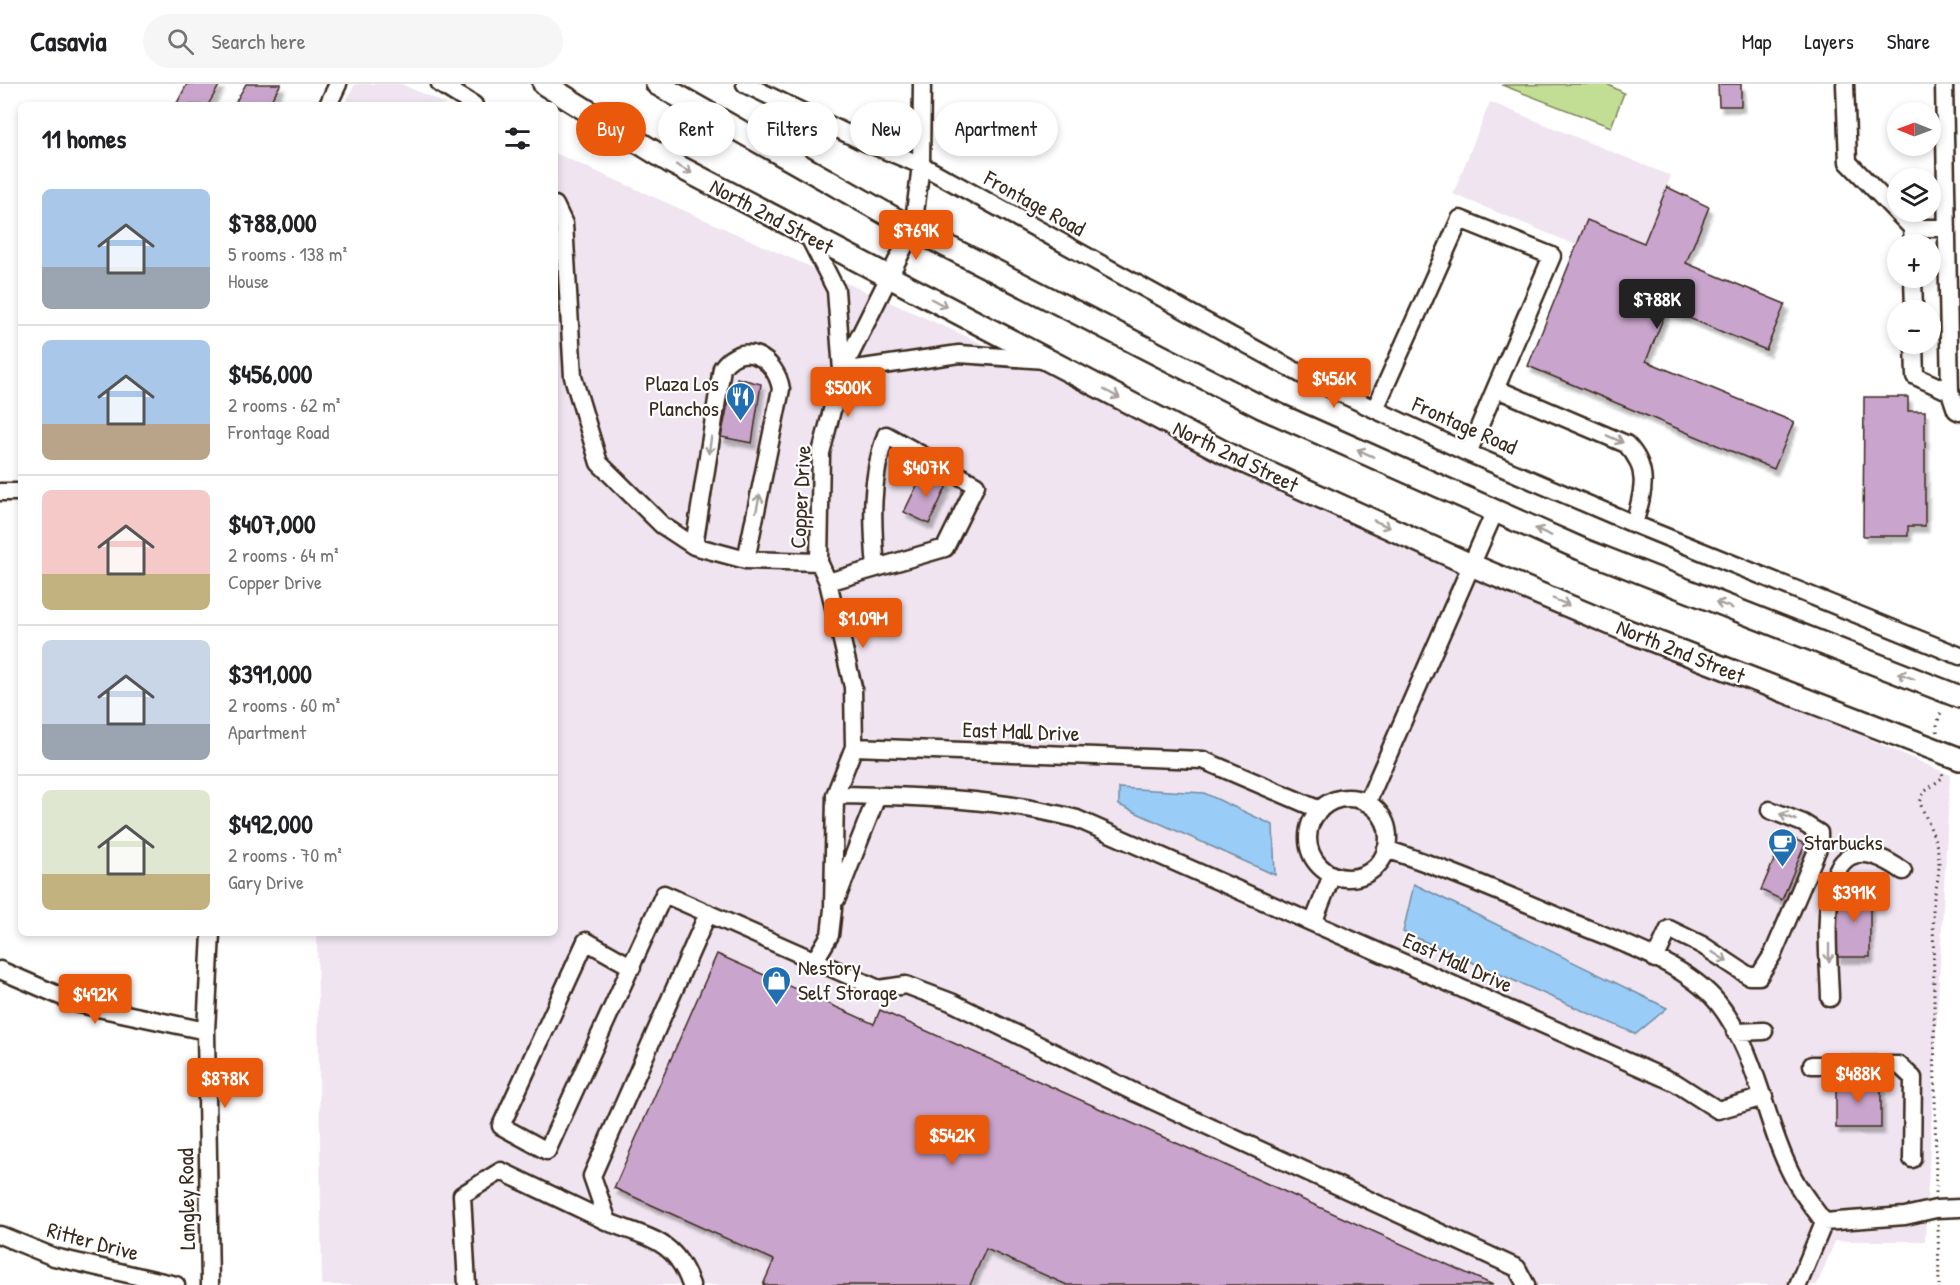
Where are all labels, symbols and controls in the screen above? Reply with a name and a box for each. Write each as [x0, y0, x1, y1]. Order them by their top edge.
search box [143, 14, 563, 68]
text: Casavia [30, 22, 107, 60]
icon: search [164, 25, 197, 58]
text: Search here [212, 26, 306, 56]
text: Map [1742, 27, 1771, 56]
text: Layers [1804, 27, 1854, 56]
text: Share [1887, 27, 1930, 56]
chip: Buy [576, 102, 646, 156]
chip: Rent [658, 102, 735, 156]
chip: Filters [747, 102, 838, 156]
chip: New [850, 102, 922, 156]
chip: Apartment [934, 102, 1058, 156]
north arrow [1887, 102, 1941, 156]
map controls [1887, 102, 1941, 354]
text: 11 homes [42, 121, 126, 156]
icon: filters [501, 122, 534, 155]
street label: Frontage Road [978, 162, 1091, 243]
one-way arrow [674, 164, 692, 175]
button: layers [1887, 168, 1941, 222]
street label: North 2nd Street [705, 171, 839, 261]
text: $788,000 [228, 205, 317, 240]
pin: $769K [874, 210, 958, 261]
icon: home [90, 213, 162, 285]
text: $769K [893, 216, 939, 243]
button: + [1887, 234, 1941, 288]
text: 5 rooms · 138 m² [228, 240, 347, 267]
text: House [228, 267, 269, 294]
pin: $788K [1615, 279, 1699, 330]
text: $788K [1633, 285, 1681, 312]
one-way arrow [930, 298, 948, 310]
button: − [1887, 300, 1941, 354]
text: $456,000 [228, 356, 313, 391]
pin: $456K [1292, 358, 1376, 409]
icon: home [90, 364, 162, 436]
text: $456K [1312, 364, 1356, 391]
pin: $500K [806, 367, 890, 418]
place label: Plaza Los Planchos [645, 368, 719, 423]
text: $500K [825, 373, 871, 400]
restaurant icon: Plaza Los Planchos [724, 380, 756, 422]
one-way arrow [1103, 388, 1120, 400]
street label: Frontage Road [1407, 388, 1522, 462]
text: 2 rooms · 62 m² [228, 391, 340, 418]
street label: North 2nd Street [1168, 413, 1304, 499]
text: Frontage Road [228, 418, 329, 445]
one-way arrow [704, 434, 715, 454]
one-way arrow [1606, 434, 1624, 445]
street label: Copper Drive [782, 444, 818, 549]
pin: $407K [884, 447, 968, 498]
one-way arrow [1356, 447, 1374, 459]
text: $407K [903, 453, 949, 480]
one-way arrow [753, 494, 764, 513]
text: $407,000 [228, 506, 316, 541]
icon: home [90, 514, 162, 586]
one-way arrow [1373, 519, 1391, 531]
one-way arrow [1534, 526, 1552, 538]
text: 2 rooms · 64 m² [228, 541, 339, 568]
text: Copper Drive [228, 568, 322, 595]
one-way arrow [1551, 597, 1570, 608]
pin: $1.09M [814, 598, 912, 649]
one-way arrow [1715, 599, 1734, 610]
text: $1.09M [838, 604, 888, 631]
street label: North 2nd Street [1612, 612, 1750, 691]
text: $391,000 [228, 656, 312, 691]
icon: home [90, 664, 162, 736]
one-way arrow [1897, 670, 1915, 681]
text: 2 rooms · 60 m² [228, 691, 340, 718]
street label: East Mall Drive [962, 714, 1080, 748]
text: Apartment [228, 718, 306, 745]
text: $492,000 [228, 806, 313, 841]
one-way arrow [1779, 811, 1797, 822]
icon: home [90, 814, 162, 886]
cafe icon: Starbucks [1767, 826, 1799, 868]
place label: Starbucks [1804, 827, 1883, 857]
text: 2 rooms · 70 m² [228, 841, 342, 868]
text: Gary Drive [228, 868, 304, 895]
pin: $391K [1812, 872, 1896, 923]
text: $391K [1832, 878, 1876, 905]
street label: East Mall Drive [1398, 924, 1518, 1000]
one-way arrow [1823, 943, 1835, 963]
one-way arrow [1711, 951, 1728, 963]
place label: Nestory Self Storage [798, 952, 898, 1007]
shop icon: Nestory Self Storage [761, 964, 793, 1006]
pin: $492K [53, 974, 137, 1025]
text: $492K [73, 980, 117, 1007]
pin: $488K [1816, 1053, 1900, 1104]
pin: $878K [183, 1058, 267, 1109]
text: $488K [1835, 1059, 1881, 1086]
text: $878K [201, 1064, 249, 1091]
pin: $542K [910, 1115, 994, 1166]
text: $542K [929, 1121, 975, 1148]
street label: Langley Road [170, 1148, 202, 1250]
street label: Ritter Drive [44, 1214, 142, 1268]

